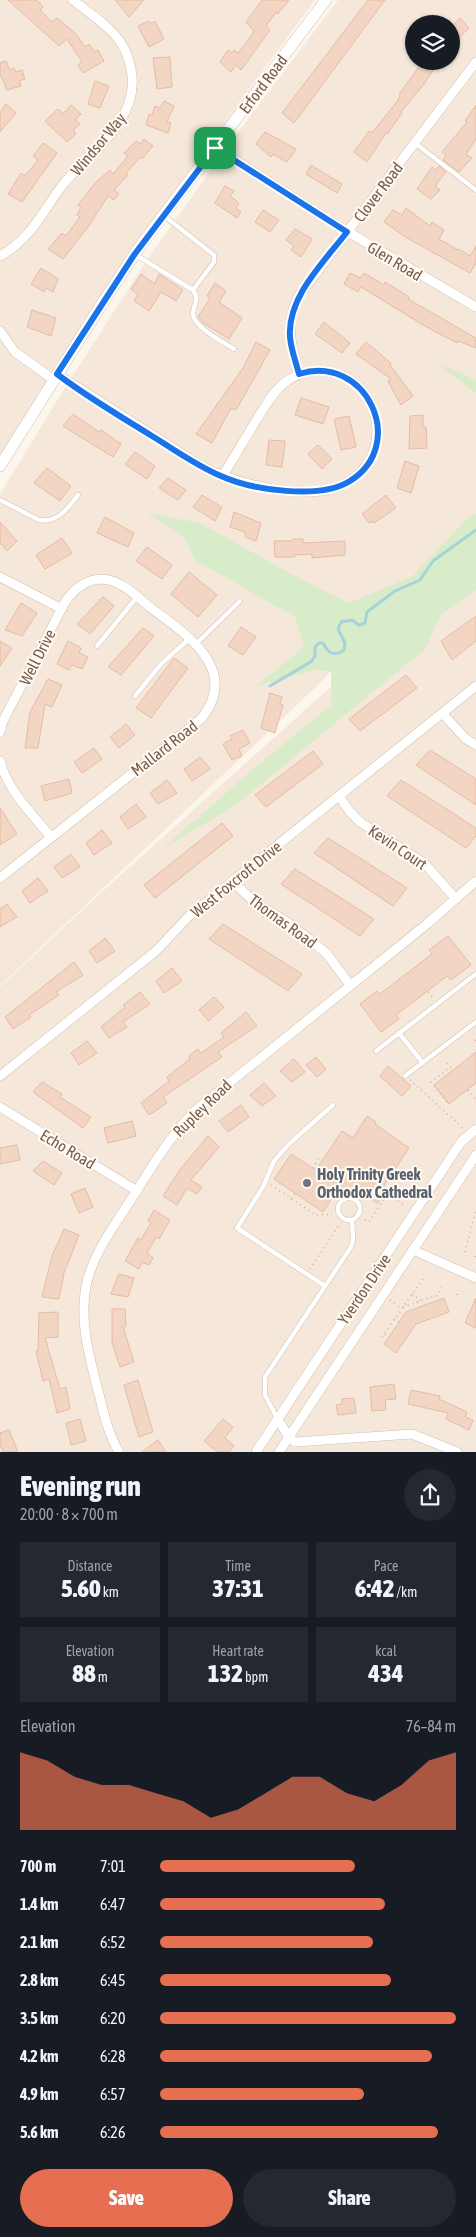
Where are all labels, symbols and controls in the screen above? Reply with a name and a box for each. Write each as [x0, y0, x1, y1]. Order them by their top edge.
map controls [405, 15, 460, 70]
button: layers [405, 15, 460, 70]
street label: Erford Road [235, 51, 291, 117]
street label: Windsor Way [67, 109, 130, 179]
pin [194, 127, 236, 169]
icon: arrive [201, 134, 229, 162]
street label: Clover Road [350, 159, 406, 225]
street label: Glen Road [365, 238, 425, 284]
street label: Well Drive [15, 626, 59, 688]
street label: Mallard Road [127, 717, 201, 779]
street label: Kevin Court [365, 821, 431, 873]
street label: West Foxcroft Drive [187, 837, 285, 921]
street label: Thomas Road [246, 890, 320, 952]
street label: Rupley Road [169, 1076, 236, 1141]
street label: Echo Road [37, 1126, 99, 1172]
place label: Holy Trinity Greek Orthodox Cathedral [317, 1165, 433, 1201]
marker: Holy Trinity Greek Orthodox Cathedral [301, 1177, 313, 1189]
street label: Yverdon Drive [334, 1250, 394, 1328]
button: share [404, 1469, 456, 1521]
text: Evening run [20, 1470, 141, 1502]
text: 20:00 · 8 × 700 m [20, 1505, 118, 1523]
text: Distance [68, 1558, 112, 1574]
text: Time [225, 1558, 251, 1574]
text: Pace [374, 1558, 398, 1574]
text: 5.60 [61, 1574, 101, 1602]
text: 37:31 [212, 1574, 264, 1602]
text: 6:42 [355, 1574, 394, 1602]
text: km [101, 1584, 119, 1600]
text: /km [394, 1584, 417, 1600]
text: Elevation [66, 1643, 114, 1659]
text: Heart rate [212, 1643, 264, 1659]
text: kcal [375, 1643, 397, 1659]
text: 88 [72, 1659, 96, 1687]
text: 132 [208, 1659, 243, 1687]
text: 434 [368, 1659, 404, 1687]
text: m [96, 1669, 108, 1685]
text: bpm [243, 1669, 268, 1685]
text: Elevation [20, 1717, 75, 1735]
text: 76–84 m [406, 1717, 456, 1735]
text: 700 m [20, 1857, 56, 1875]
text: 7:01 [100, 1857, 126, 1875]
text: 1.4 km [20, 1895, 59, 1913]
text: 6:47 [100, 1895, 125, 1913]
text: 2.1 km [20, 1933, 59, 1951]
text: 6:52 [100, 1933, 125, 1951]
text: 2.8 km [20, 1971, 59, 1989]
text: 6:45 [100, 1971, 125, 1989]
text: 3.5 km [20, 2009, 59, 2027]
text: 6:20 [100, 2009, 125, 2027]
text: 4.2 km [20, 2047, 59, 2065]
text: 6:28 [100, 2047, 125, 2065]
text: 4.9 km [20, 2085, 59, 2103]
text: 6:57 [100, 2085, 125, 2103]
text: 5.6 km [20, 2123, 59, 2141]
text: 6:26 [100, 2123, 125, 2141]
button: Save [20, 2169, 233, 2227]
button: Share [243, 2169, 456, 2227]

